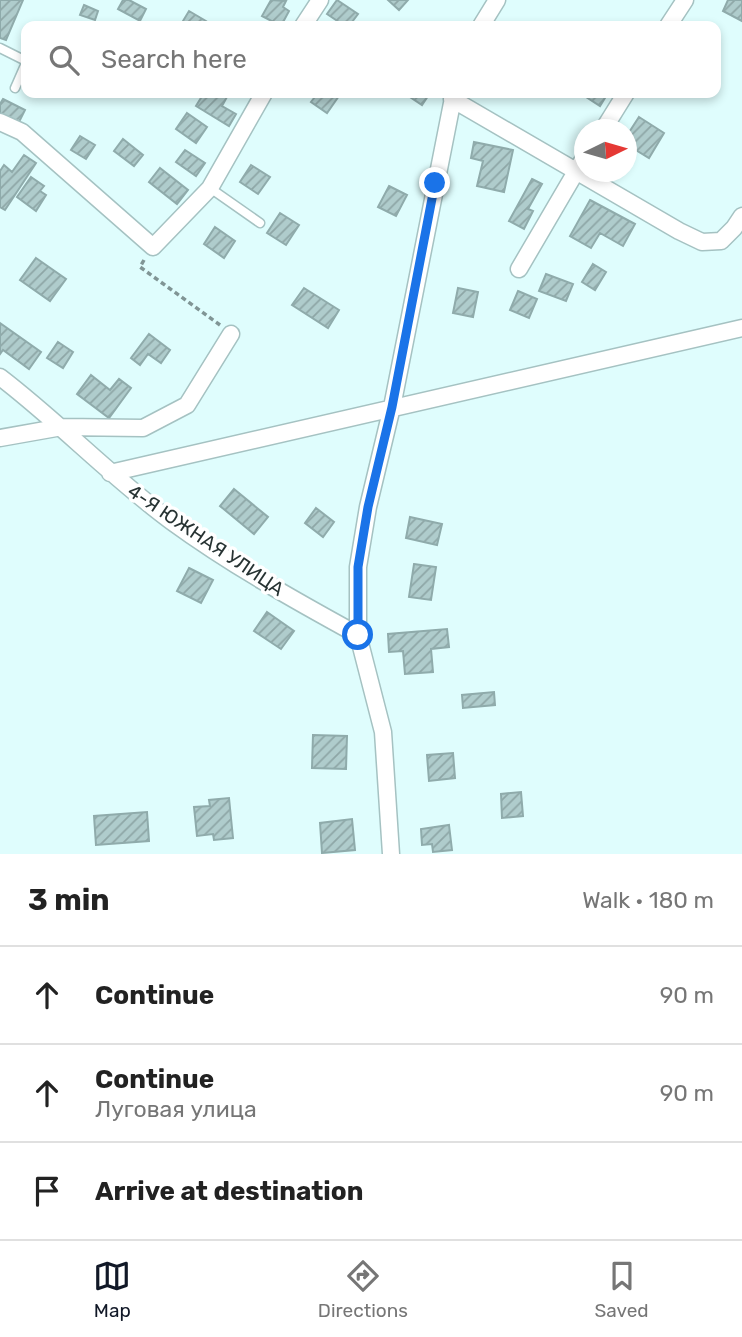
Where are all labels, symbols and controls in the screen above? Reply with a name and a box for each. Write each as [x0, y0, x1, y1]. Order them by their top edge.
search box [21, 21, 721, 98]
icon: search [45, 41, 83, 79]
text: Search here [101, 44, 247, 75]
north arrow [574, 119, 637, 182]
route end [419, 167, 450, 198]
street label: 4-Я ЮЖНАЯ УЛИЦА [124, 479, 289, 601]
route start [342, 619, 373, 650]
text: 3 min [28, 882, 110, 918]
text: Walk · 180 m [582, 886, 714, 914]
icon: ahead [28, 976, 66, 1014]
text: Continue [95, 980, 214, 1011]
text: 90 m [660, 981, 714, 1009]
text: Continue [95, 1064, 214, 1095]
icon: ahead [28, 1074, 66, 1112]
text: 90 m [660, 1079, 714, 1107]
text: Луговая улица [95, 1095, 257, 1123]
icon: arrive [28, 1172, 66, 1210]
text: Arrive at destination [95, 1176, 363, 1207]
tab: Map [93, 1257, 131, 1322]
tab: Directions [318, 1257, 408, 1322]
tab: Saved [594, 1257, 649, 1322]

